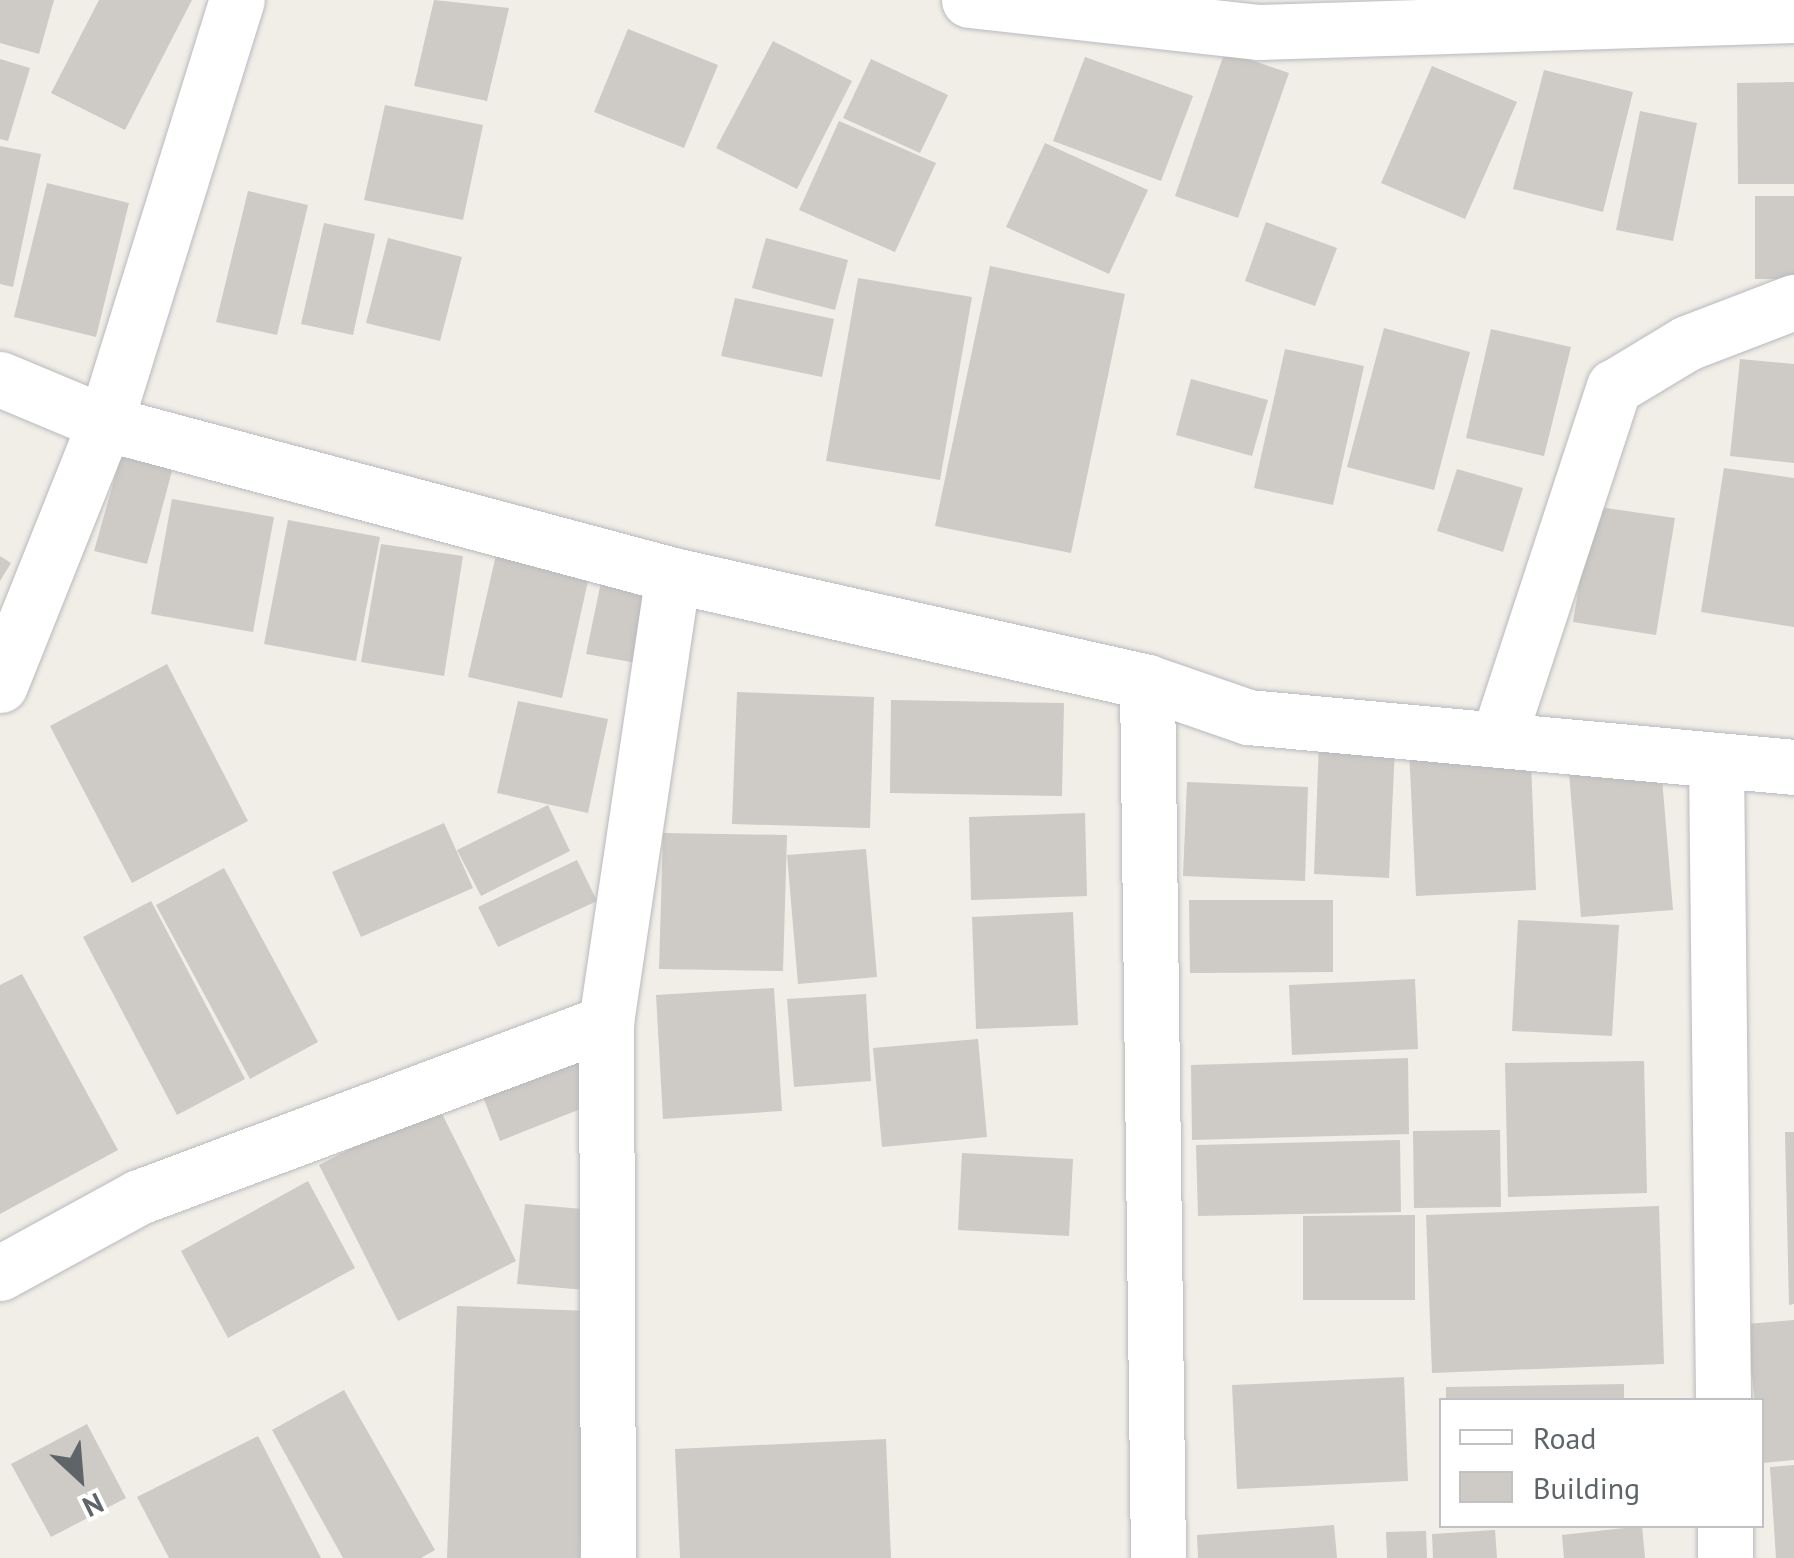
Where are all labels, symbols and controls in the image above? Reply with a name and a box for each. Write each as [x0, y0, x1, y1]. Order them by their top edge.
legend [1439, 1398, 1764, 1528]
text: Road [1533, 1418, 1597, 1457]
north arrow [30, 1428, 130, 1528]
text: Building [1533, 1468, 1640, 1507]
text: N [77, 1485, 110, 1526]

